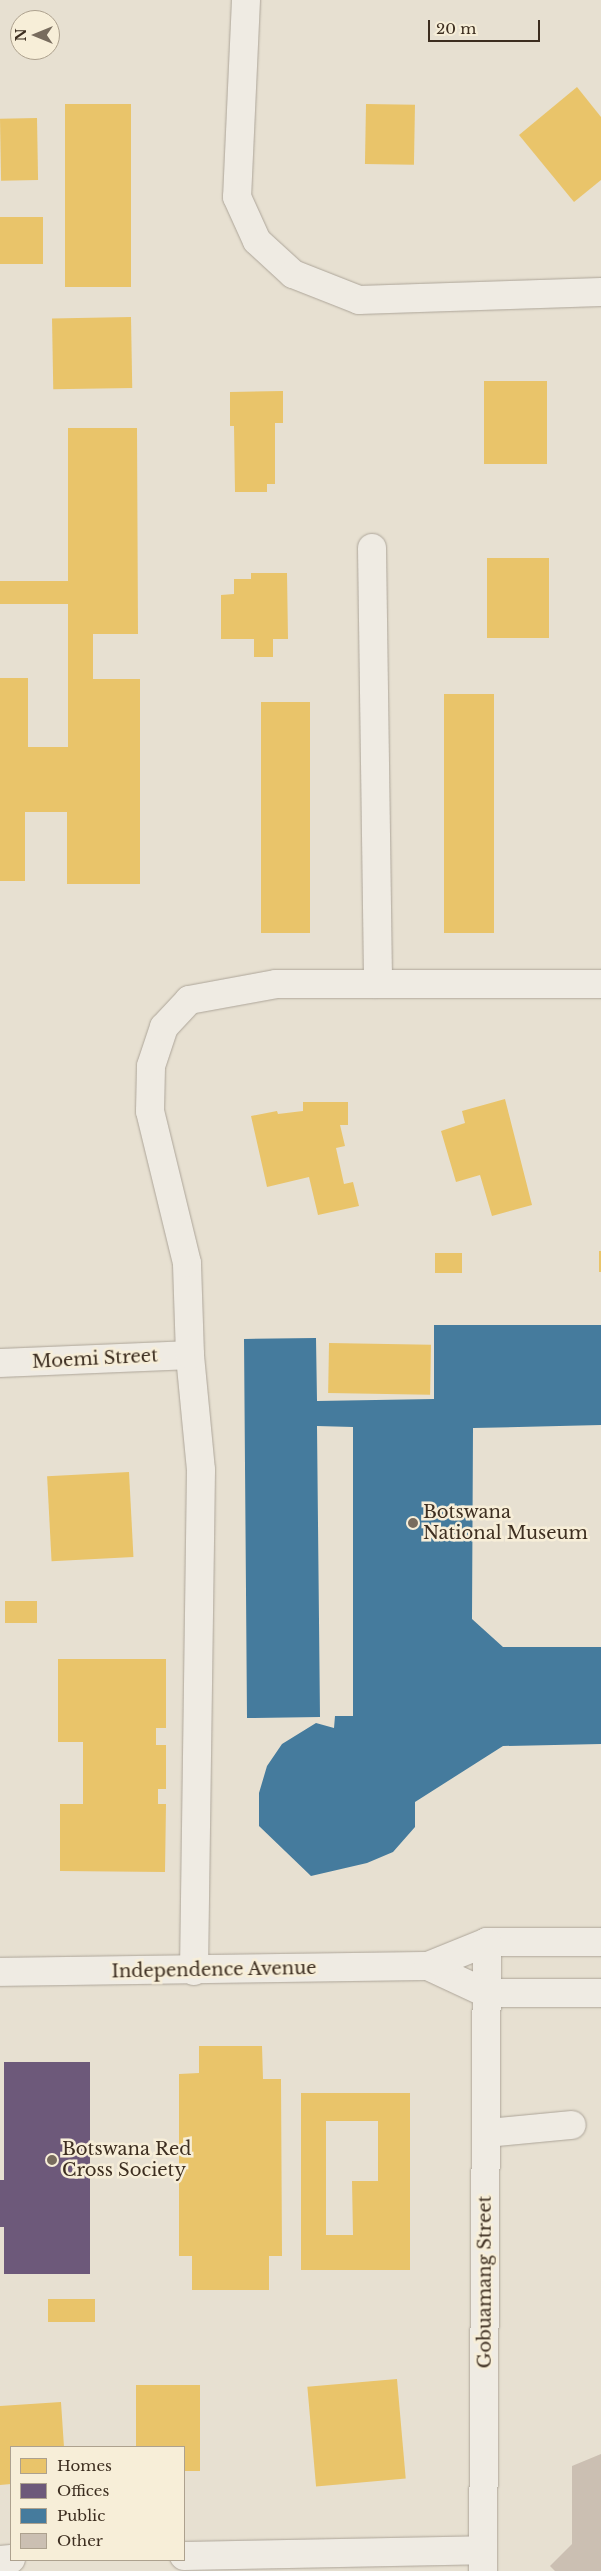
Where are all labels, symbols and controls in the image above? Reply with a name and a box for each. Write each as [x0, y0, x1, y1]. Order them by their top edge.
north arrow [10, 10, 60, 60]
scale bar [431, 10, 544, 42]
text: 20 m [436, 19, 476, 38]
text: N [12, 28, 30, 42]
street label: Moemi Street [32, 1345, 158, 1373]
place label: Botswana National Museum [423, 1502, 588, 1545]
marker: Botswana National Museum [407, 1517, 419, 1529]
street label: Independence Avenue [111, 1957, 317, 1983]
place label: Botswana Red Cross Society [62, 2139, 192, 2182]
marker: Botswana Red Cross Society [46, 2154, 58, 2166]
street label: Gobuamang Street [474, 2195, 496, 2369]
legend [10, 2446, 185, 2561]
text: Homes [57, 2456, 112, 2475]
text: Offices [57, 2481, 109, 2500]
text: Public [57, 2506, 105, 2525]
text: Other [57, 2531, 103, 2550]

